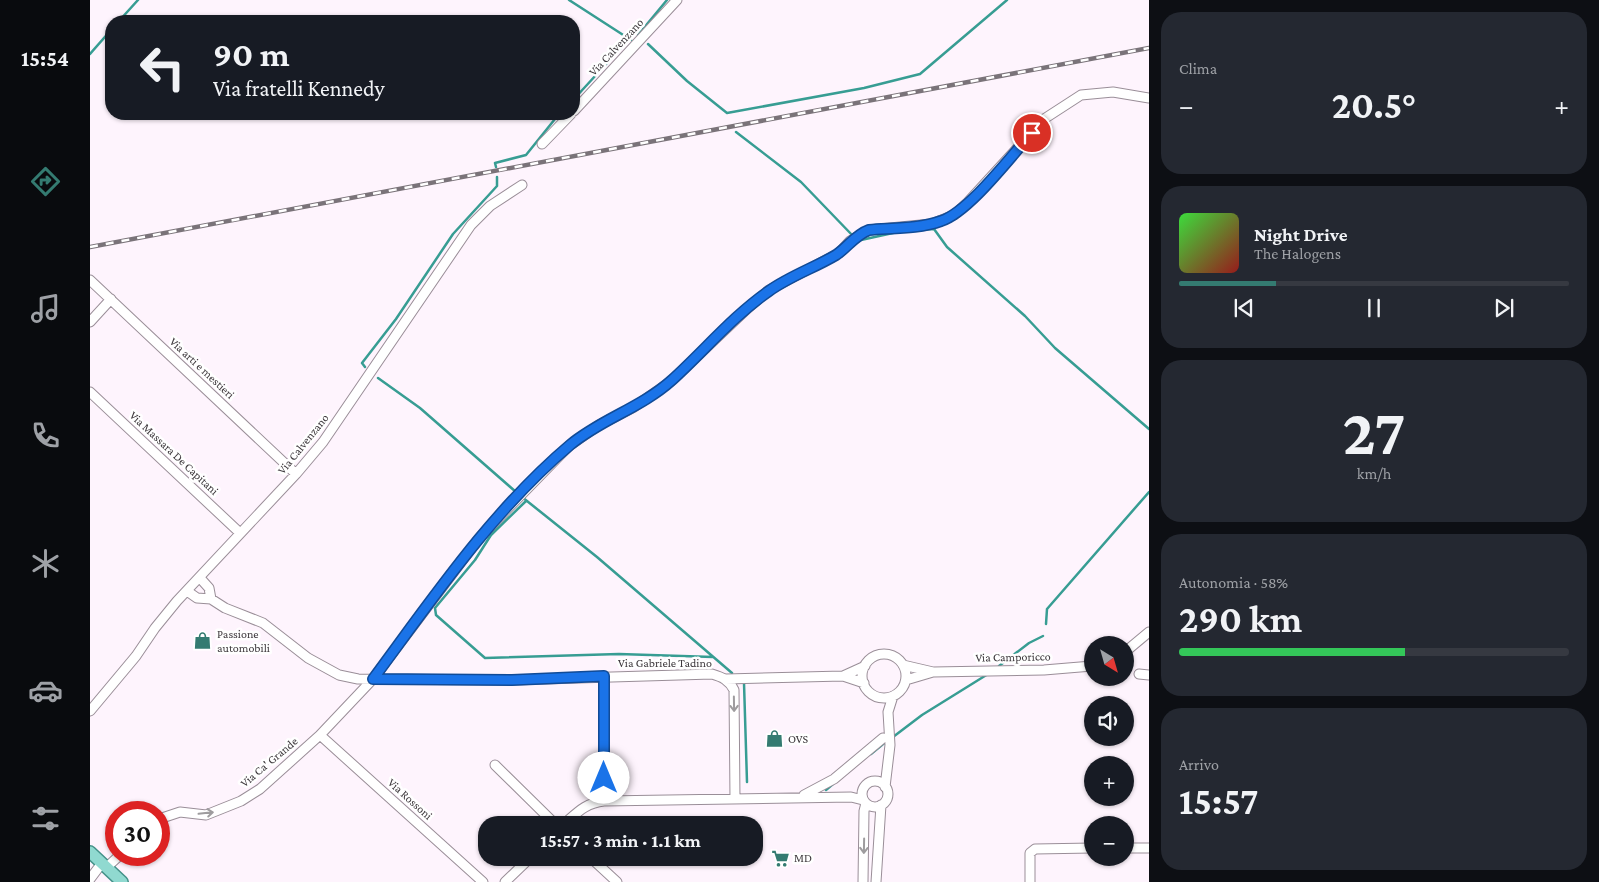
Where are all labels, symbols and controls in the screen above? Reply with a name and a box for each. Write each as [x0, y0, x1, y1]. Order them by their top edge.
street label: Via Calvenzano [586, 15, 646, 79]
icon: left [130, 35, 195, 100]
text: 90 m [213, 35, 290, 74]
text: 15:54 [21, 46, 69, 71]
text: Clima [1179, 60, 1217, 77]
text: Via fratelli Kennedy [213, 76, 385, 101]
text: 20.5° [1332, 84, 1416, 126]
text: − [1179, 90, 1194, 121]
text: + [1554, 90, 1569, 121]
pin [1011, 112, 1053, 154]
icon: arrive [1018, 119, 1046, 147]
icon: directions [28, 164, 63, 199]
text: Night Drive [1254, 224, 1347, 245]
text: The Halogens [1254, 245, 1341, 262]
icon: music [28, 291, 63, 326]
icon: previous [1230, 294, 1258, 322]
icon: pause [1360, 294, 1388, 322]
icon: next [1490, 294, 1518, 322]
street label: Via arti e mestieri [167, 334, 237, 402]
text: 27 [1342, 396, 1406, 468]
street label: Via Massara De Capitani [127, 408, 221, 498]
street label: Via Calvenzano [274, 411, 332, 477]
icon: phone [28, 418, 63, 453]
text: km/h [1357, 465, 1391, 482]
icon: climate [28, 546, 63, 581]
text: Autonomia · 58% [1179, 574, 1288, 591]
text: 290 km [1179, 598, 1302, 640]
place label: Passione automobili [217, 627, 270, 655]
shop icon: Passione automobili [193, 631, 213, 651]
north arrow [1084, 636, 1134, 686]
map controls [1084, 636, 1134, 866]
street label: Via Camporicco [975, 649, 1051, 665]
street label: Via Gabriele Tadino [618, 656, 712, 670]
icon: car [28, 673, 63, 708]
one-way arrow [730, 696, 739, 712]
button: sound [1084, 696, 1134, 746]
shop icon: OVS [764, 729, 784, 749]
place label: OVS [788, 732, 809, 746]
street label: Via Ca' Grande [238, 734, 300, 790]
position arrow [577, 751, 629, 803]
button: + [1084, 756, 1134, 806]
text: Arrivo [1179, 756, 1219, 773]
street label: Via Rossoni [385, 775, 435, 823]
text: 15:57 [1179, 780, 1259, 822]
icon: filters [28, 801, 63, 836]
speed limit sign: 30 [105, 801, 170, 866]
one-way arrow [197, 808, 213, 818]
button: − [1084, 816, 1134, 866]
text: 15:57 · 3 min · 1.1 km [540, 830, 701, 851]
one-way arrow [859, 838, 869, 854]
supermarket icon: MD [770, 848, 790, 868]
place label: MD [794, 851, 812, 865]

